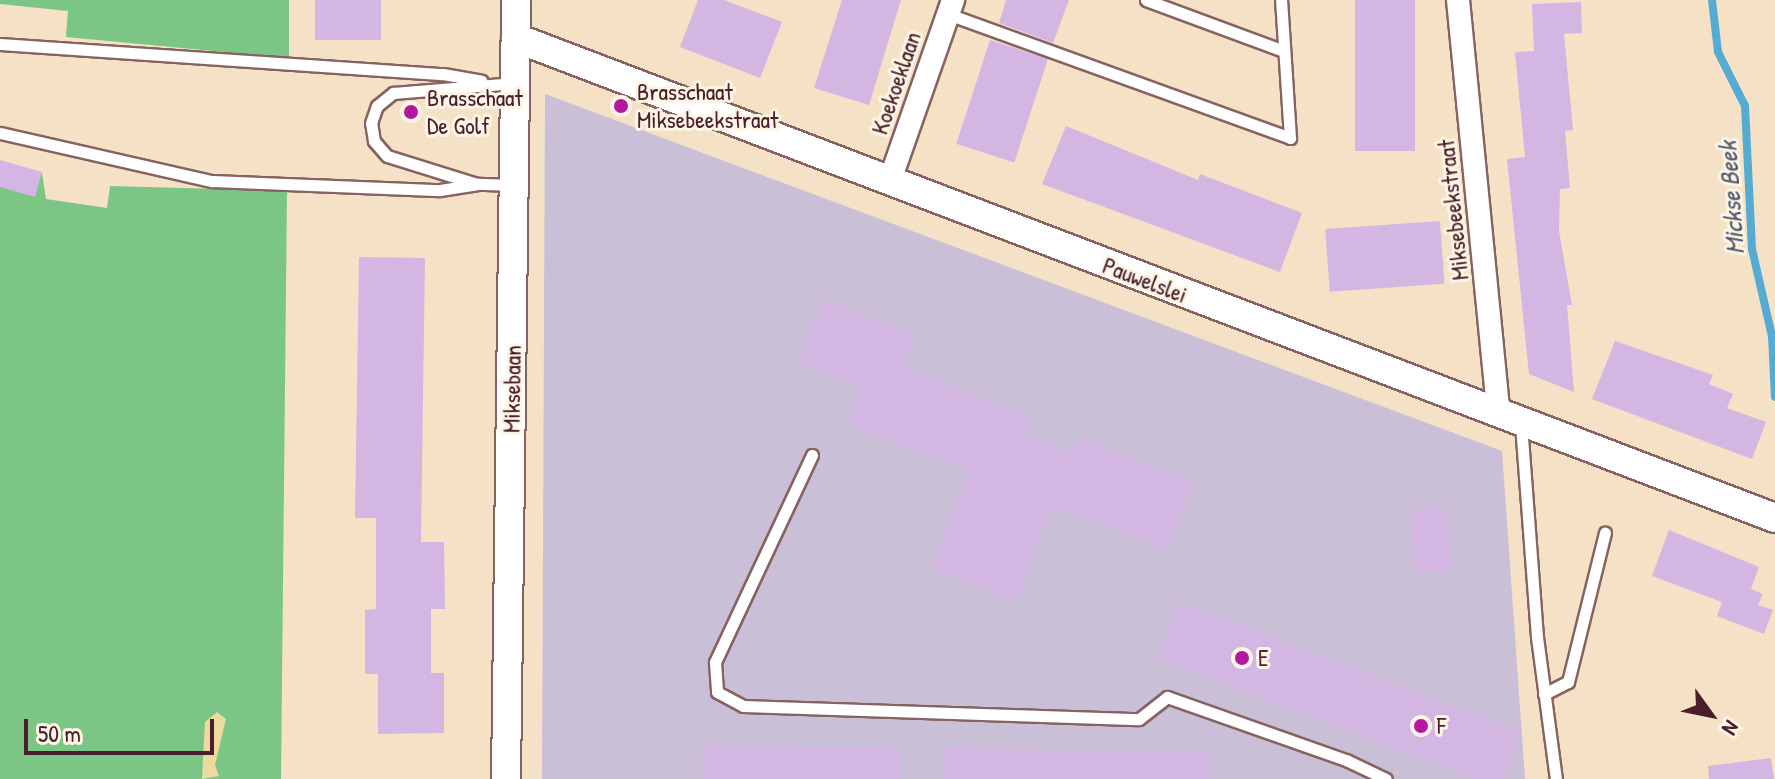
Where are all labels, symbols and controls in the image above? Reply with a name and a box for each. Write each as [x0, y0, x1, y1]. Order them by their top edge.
street label: Koekoeklaan [865, 28, 927, 138]
place label: Brasschaat Miksebeekstraat [637, 78, 778, 134]
place label: Brasschaat De Golf [427, 84, 523, 140]
marker: Brasschaat Miksebeekstraat [612, 97, 630, 115]
marker: Brasschaat De Golf [402, 103, 420, 121]
street label: Miksebeekstraat [1431, 138, 1475, 282]
water label: Mickse Beek [1711, 140, 1751, 256]
street label: Pauwelslei [1099, 251, 1191, 309]
street label: Miksebaan [497, 345, 527, 433]
place label: E [1258, 644, 1269, 672]
marker: E [1233, 649, 1251, 667]
north arrow [1671, 675, 1751, 755]
scale bar [28, 703, 218, 753]
place label: F [1437, 712, 1446, 740]
text: N [1715, 715, 1747, 741]
text: 50 m [38, 717, 81, 749]
marker: F [1412, 717, 1430, 735]

